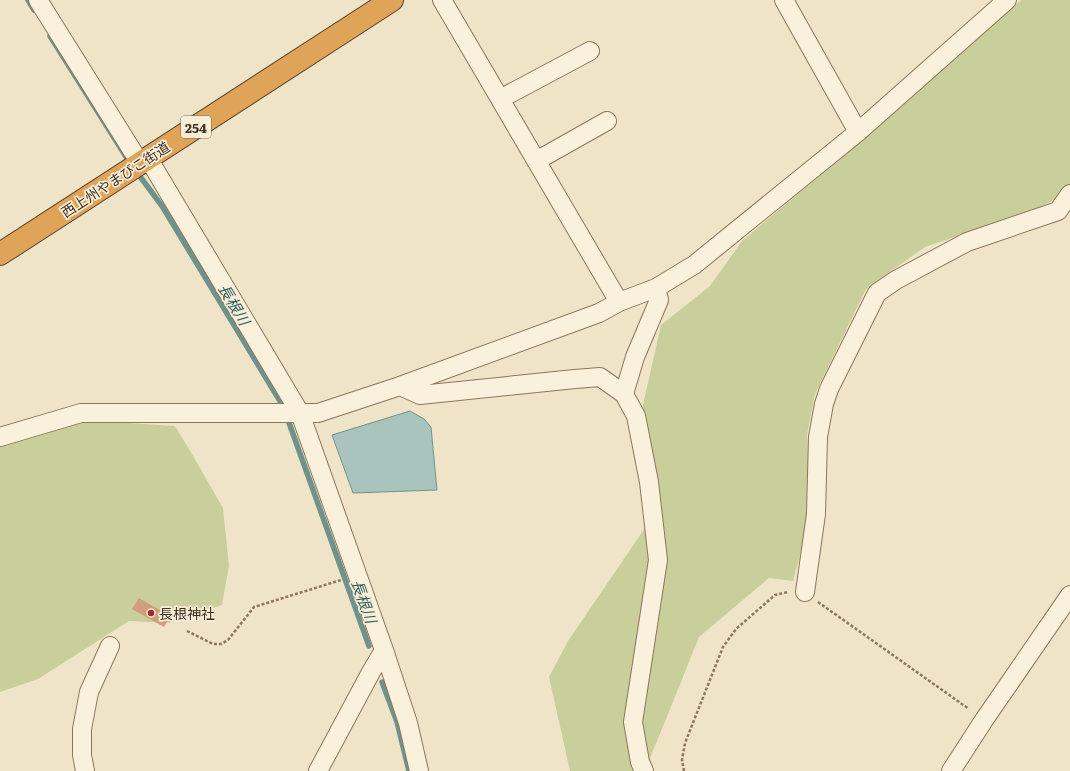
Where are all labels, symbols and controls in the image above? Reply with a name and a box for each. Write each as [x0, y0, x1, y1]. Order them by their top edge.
road number: 254 [181, 116, 211, 138]
street label: 西上州やまびこ街道 [57, 136, 173, 222]
water label: 長根川 [214, 279, 257, 331]
water label: 長根川 [346, 576, 384, 628]
place label: 長根神社 [159, 603, 215, 623]
marker: 長根神社 [146, 608, 156, 618]

